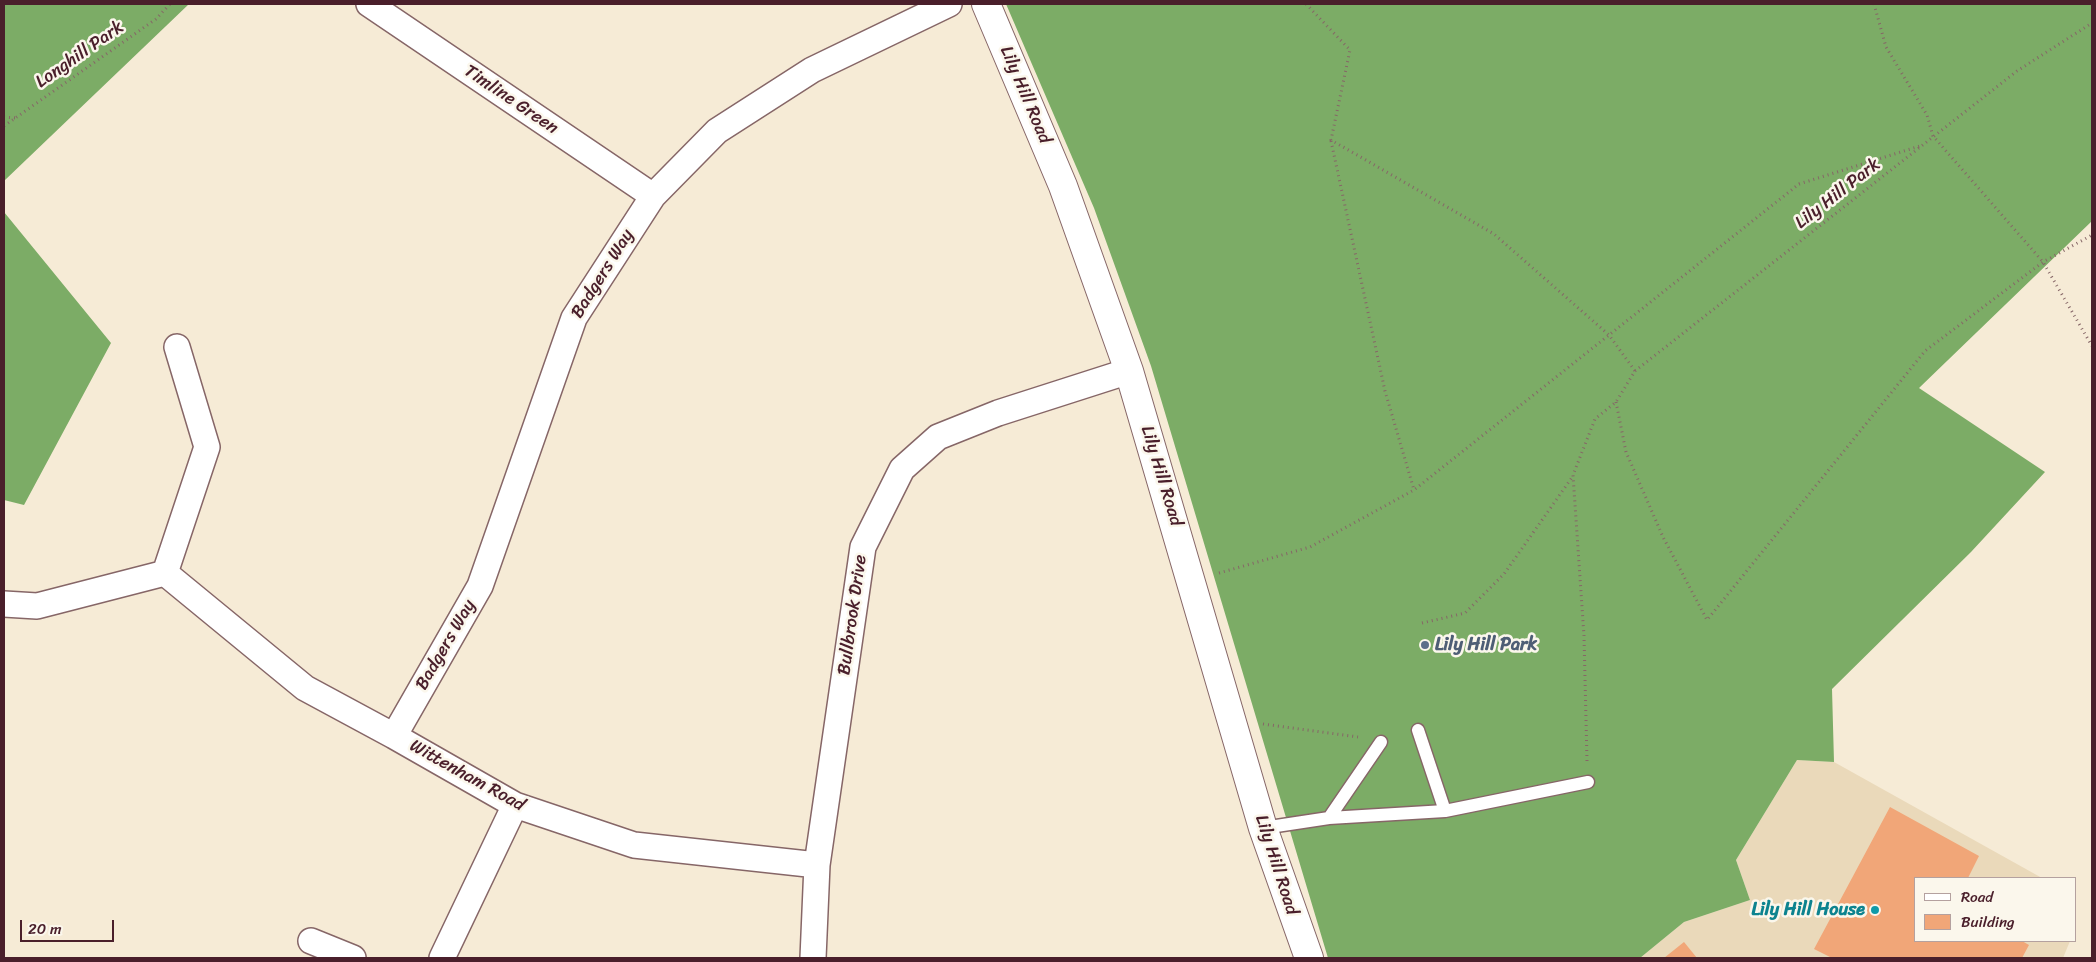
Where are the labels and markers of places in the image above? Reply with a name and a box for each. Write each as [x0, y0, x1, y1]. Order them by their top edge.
place label: Lily Hill Park [1435, 634, 1537, 656]
marker: Lily Hill Park [1419, 639, 1431, 651]
place label: Lily Hill House [1751, 899, 1865, 921]
marker: Lily Hill House [1869, 904, 1881, 916]

